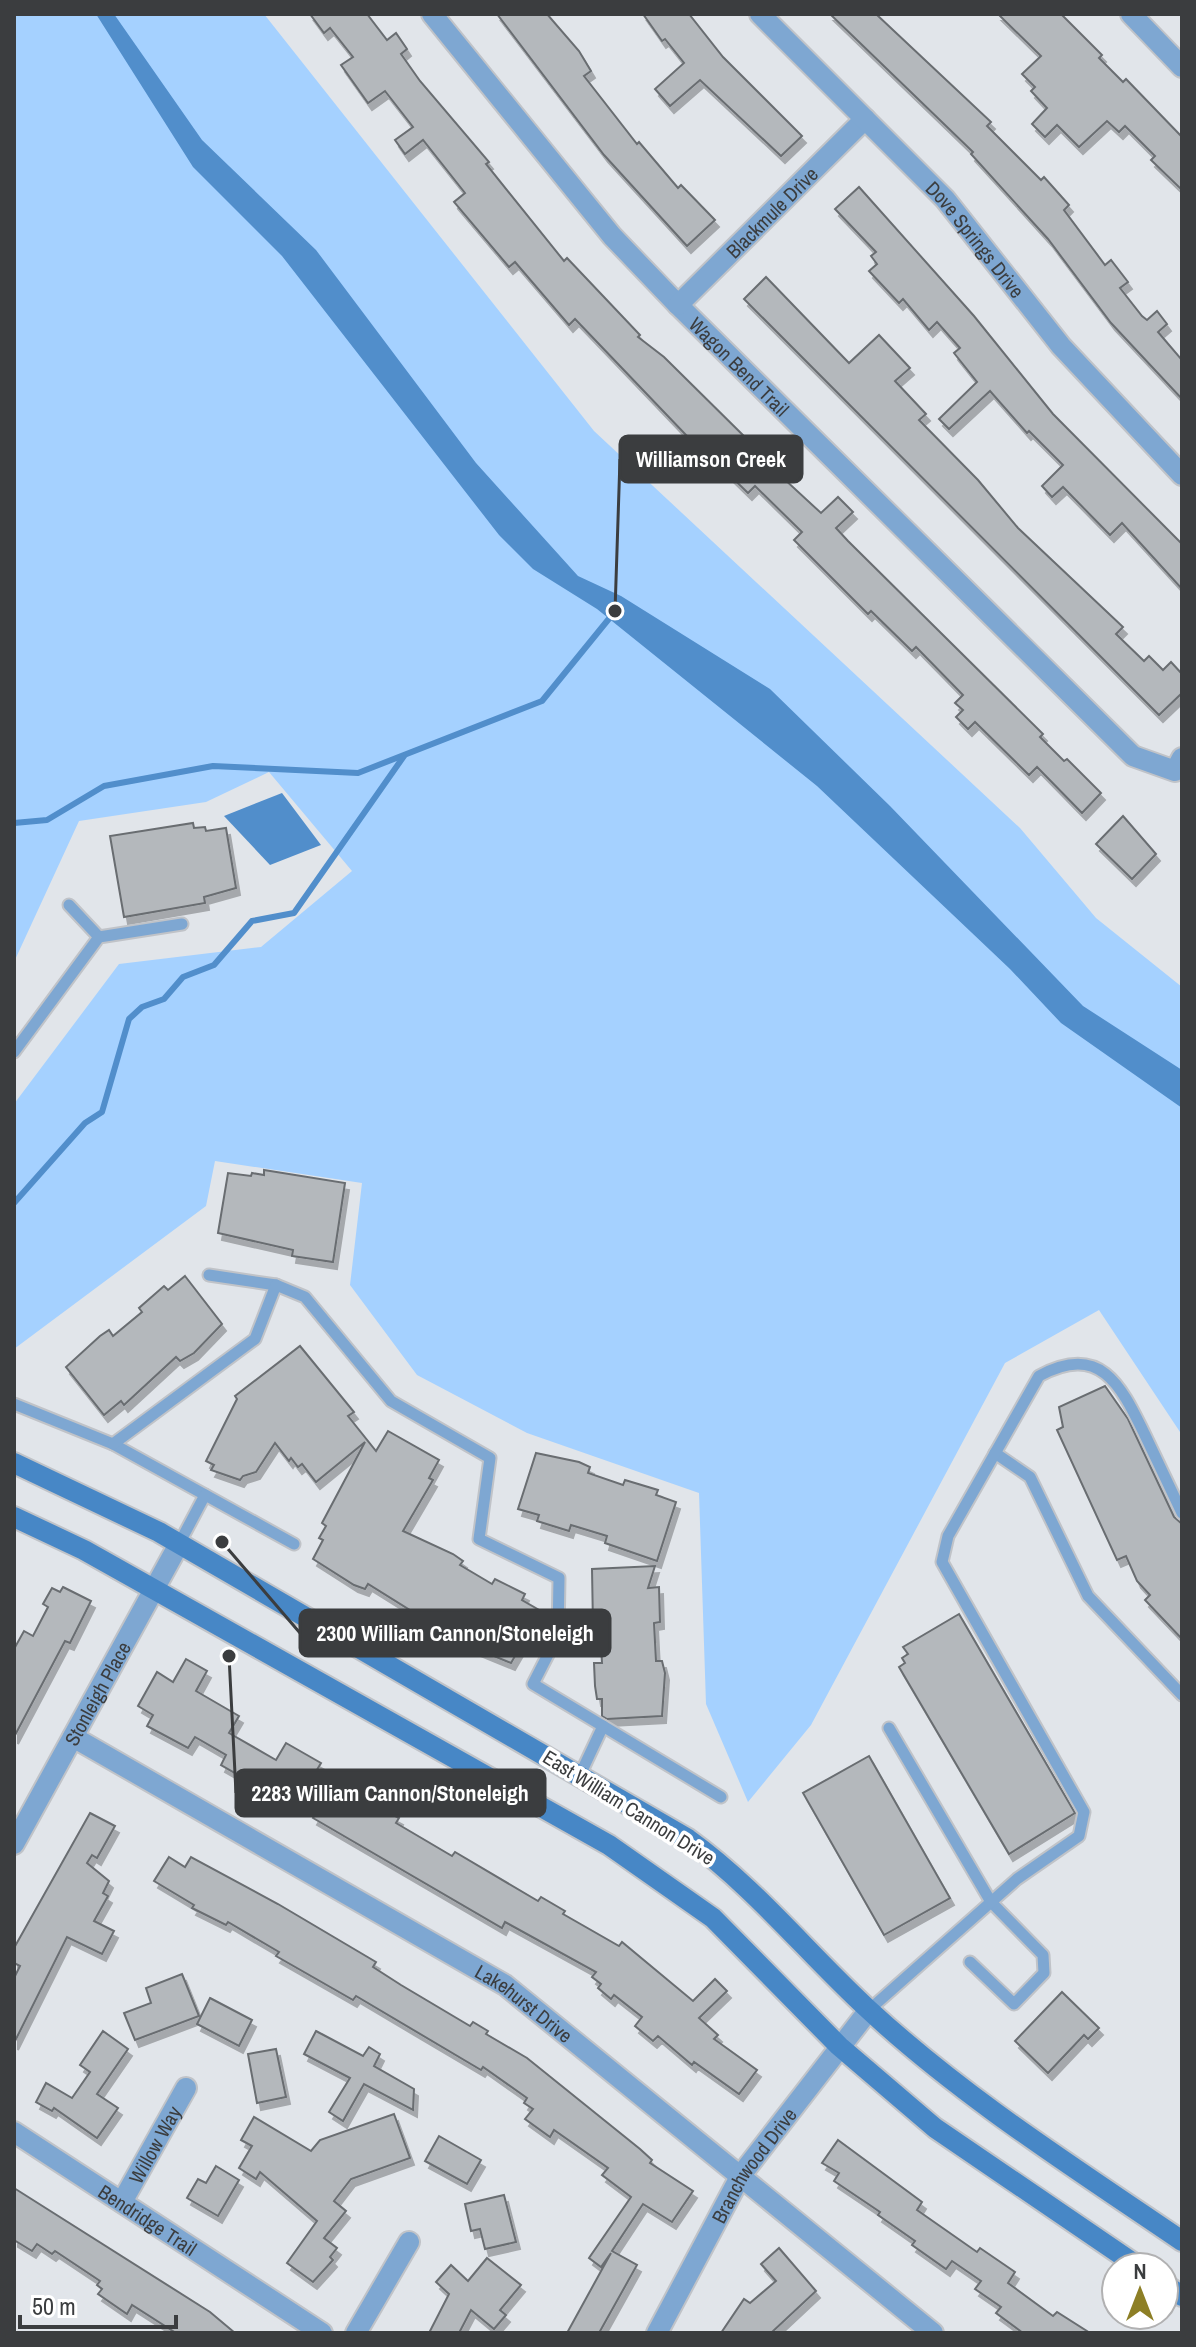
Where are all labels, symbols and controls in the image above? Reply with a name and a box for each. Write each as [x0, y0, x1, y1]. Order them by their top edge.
street label: Blackmule Drive [720, 160, 823, 264]
street label: Dove Springs Drive [920, 174, 1031, 303]
street label: Wagon Bend Trail [684, 310, 796, 422]
callout: Williamson Creek [620, 436, 802, 482]
text: Williamson Creek [636, 444, 787, 474]
callout: 2300 William Cannon/Stoneleigh [300, 1610, 610, 1656]
text: 2300 William Cannon/Stoneleigh [316, 1618, 594, 1648]
street label: Stonleigh Place [57, 1636, 136, 1750]
street label: East William Cannon Drive [538, 1743, 720, 1871]
callout: 2283 William Cannon/Stoneleigh [236, 1770, 545, 1816]
text: 2283 William Cannon/Stoneleigh [251, 1778, 529, 1808]
street label: Lakehurst Drive [470, 1957, 579, 2048]
street label: Willow Way [122, 2100, 187, 2188]
street label: Branchwood Drive [704, 2101, 802, 2228]
street label: Bendridge Trail [94, 2177, 202, 2261]
north arrow [1100, 2251, 1180, 2331]
text: N [1133, 2256, 1147, 2286]
scale bar [20, 2279, 176, 2329]
text: 50 m [32, 2290, 76, 2322]

